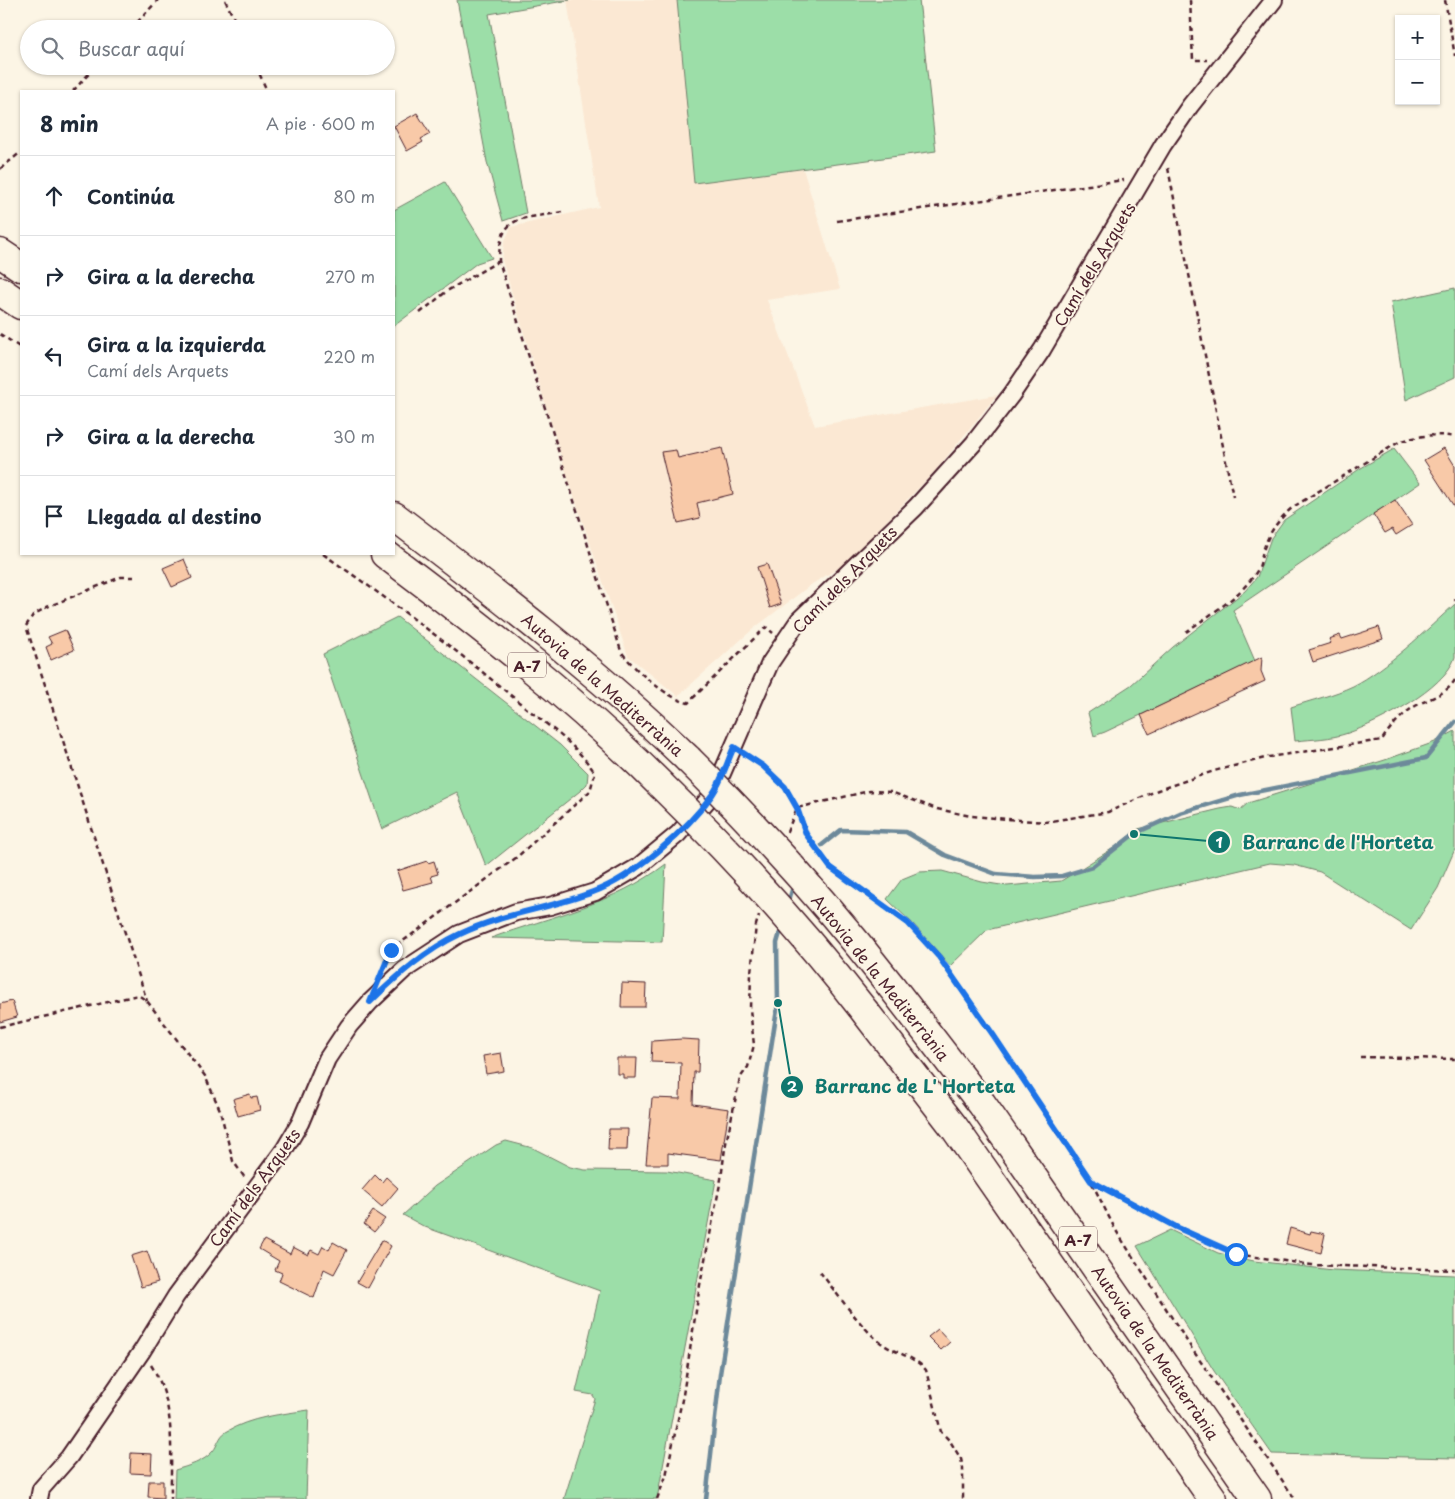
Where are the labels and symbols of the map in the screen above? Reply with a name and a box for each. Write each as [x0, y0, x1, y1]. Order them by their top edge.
street label: Camí dels Arquets [1047, 197, 1141, 331]
street label: Camí dels Arquets [786, 520, 902, 638]
street label: Autovia de la Mediterrània [517, 607, 690, 761]
road number: A-7 [508, 652, 546, 678]
callout: Barranc de l'Horteta [1207, 826, 1444, 859]
text: Barranc de l'Horteta [1242, 828, 1434, 855]
text: 1 [1215, 830, 1223, 853]
street label: Autovia de la Mediterrània [806, 889, 956, 1066]
route end [380, 939, 403, 962]
callout: Barranc de L' Horteta [779, 1071, 1026, 1104]
text: Barranc de L' Horteta [815, 1072, 1015, 1099]
text: 2 [787, 1074, 798, 1097]
street label: Camí dels Arquets [203, 1123, 305, 1251]
road number: A-7 [1059, 1226, 1097, 1252]
route start [1225, 1243, 1248, 1266]
street label: Autovia de la Mediterrània [1087, 1260, 1226, 1444]

